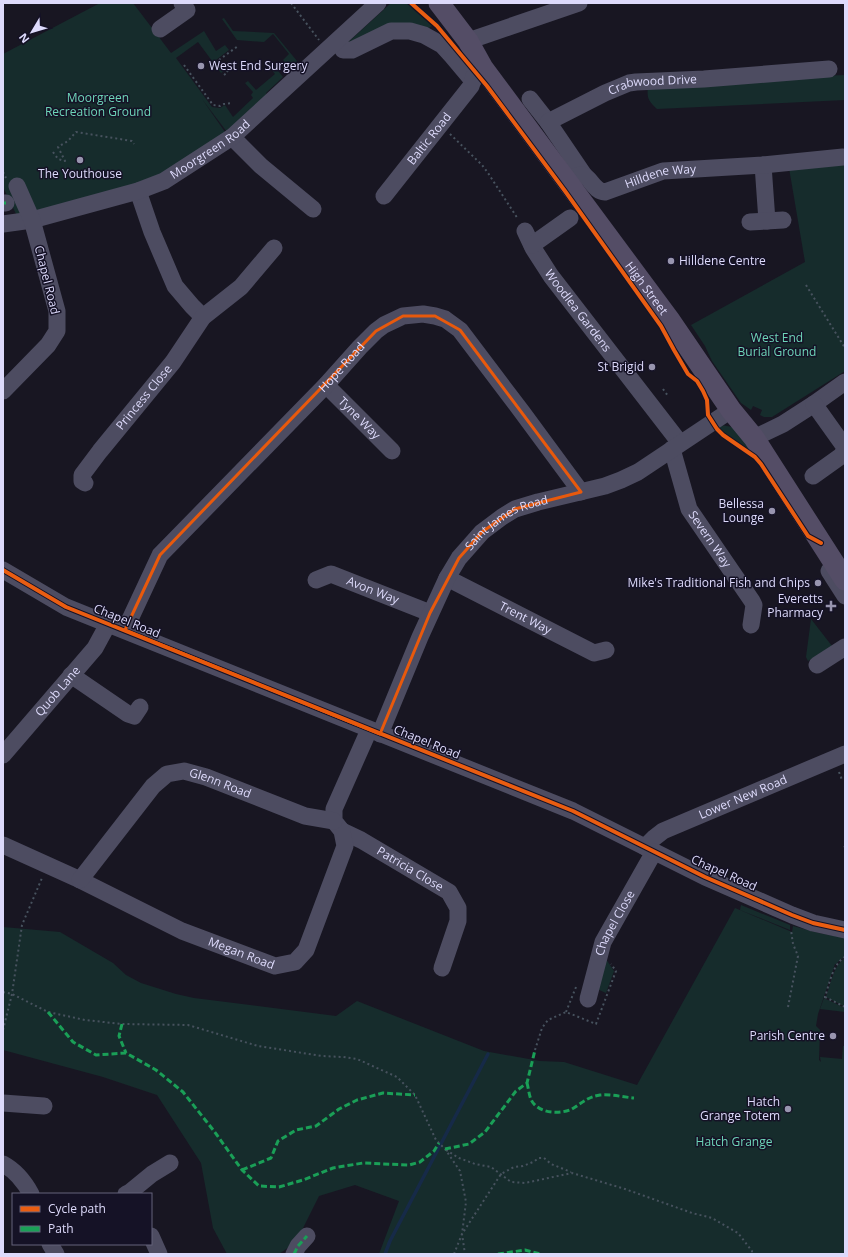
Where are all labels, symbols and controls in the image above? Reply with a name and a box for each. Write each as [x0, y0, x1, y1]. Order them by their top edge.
north arrow [12, 12, 52, 52]
text: N [15, 30, 32, 47]
place label: West End Surgery [209, 57, 308, 74]
marker: West End Surgery [196, 61, 206, 71]
street label: Crabwood Drive [605, 70, 698, 99]
park label: Moorgreen Recreation Ground [45, 89, 151, 120]
street label: Baltic Road [403, 109, 455, 168]
street label: Moorgreen Road [167, 115, 254, 183]
marker: The Youthouse [75, 155, 85, 165]
street label: Hilldene Way [622, 160, 697, 192]
place label: The Youthouse [38, 165, 122, 182]
street label: Chapel Road [31, 244, 64, 316]
place label: Hilldene Centre [679, 252, 766, 269]
marker: Hilldene Centre [666, 256, 676, 266]
street label: High Street [621, 258, 672, 318]
street label: Woodlea Gardens [541, 266, 616, 355]
park label: West End Burial Ground [738, 329, 816, 360]
street label: Hope Road [314, 338, 368, 396]
place label: St Brigid [597, 358, 644, 375]
street label: Princess Close [112, 361, 176, 433]
marker: St Brigid [647, 362, 657, 372]
street label: Tyne Way [335, 393, 385, 444]
street label: Saint James Road [461, 491, 550, 554]
place label: Bellessa Lounge [719, 495, 764, 526]
marker: Bellessa Lounge [767, 506, 777, 516]
street label: Severn Way [685, 507, 736, 571]
street label: Avon Way [344, 572, 403, 608]
place label: Mike's Traditional Fish and Chips [628, 574, 810, 591]
marker: Mike's Traditional Fish and Chips [813, 578, 823, 588]
place label: Everetts Pharmacy [767, 590, 824, 621]
street label: Trent Way [496, 597, 556, 638]
street label: Chapel Road [91, 599, 163, 642]
marker: Everetts Pharmacy [826, 601, 836, 611]
street label: Quob Lane [31, 662, 84, 720]
street label: Chapel Road [391, 720, 463, 763]
street label: Glenn Road [187, 764, 254, 802]
street label: Lower New Road [696, 770, 790, 823]
street label: Patricia Close [374, 842, 447, 895]
street label: Chapel Road [689, 850, 760, 895]
street label: Chapel Close [591, 887, 639, 958]
street label: Megan Road [206, 933, 277, 973]
place label: Parish Centre [749, 1027, 825, 1044]
marker: Parish Centre [828, 1031, 838, 1041]
place label: Hatch Grange Totem [700, 1093, 780, 1124]
marker: Hatch Grange Totem [783, 1104, 793, 1114]
park label: Hatch Grange [696, 1133, 773, 1150]
legend [12, 1193, 152, 1245]
text: Cycle path [48, 1200, 106, 1217]
text: Path [48, 1220, 74, 1237]

